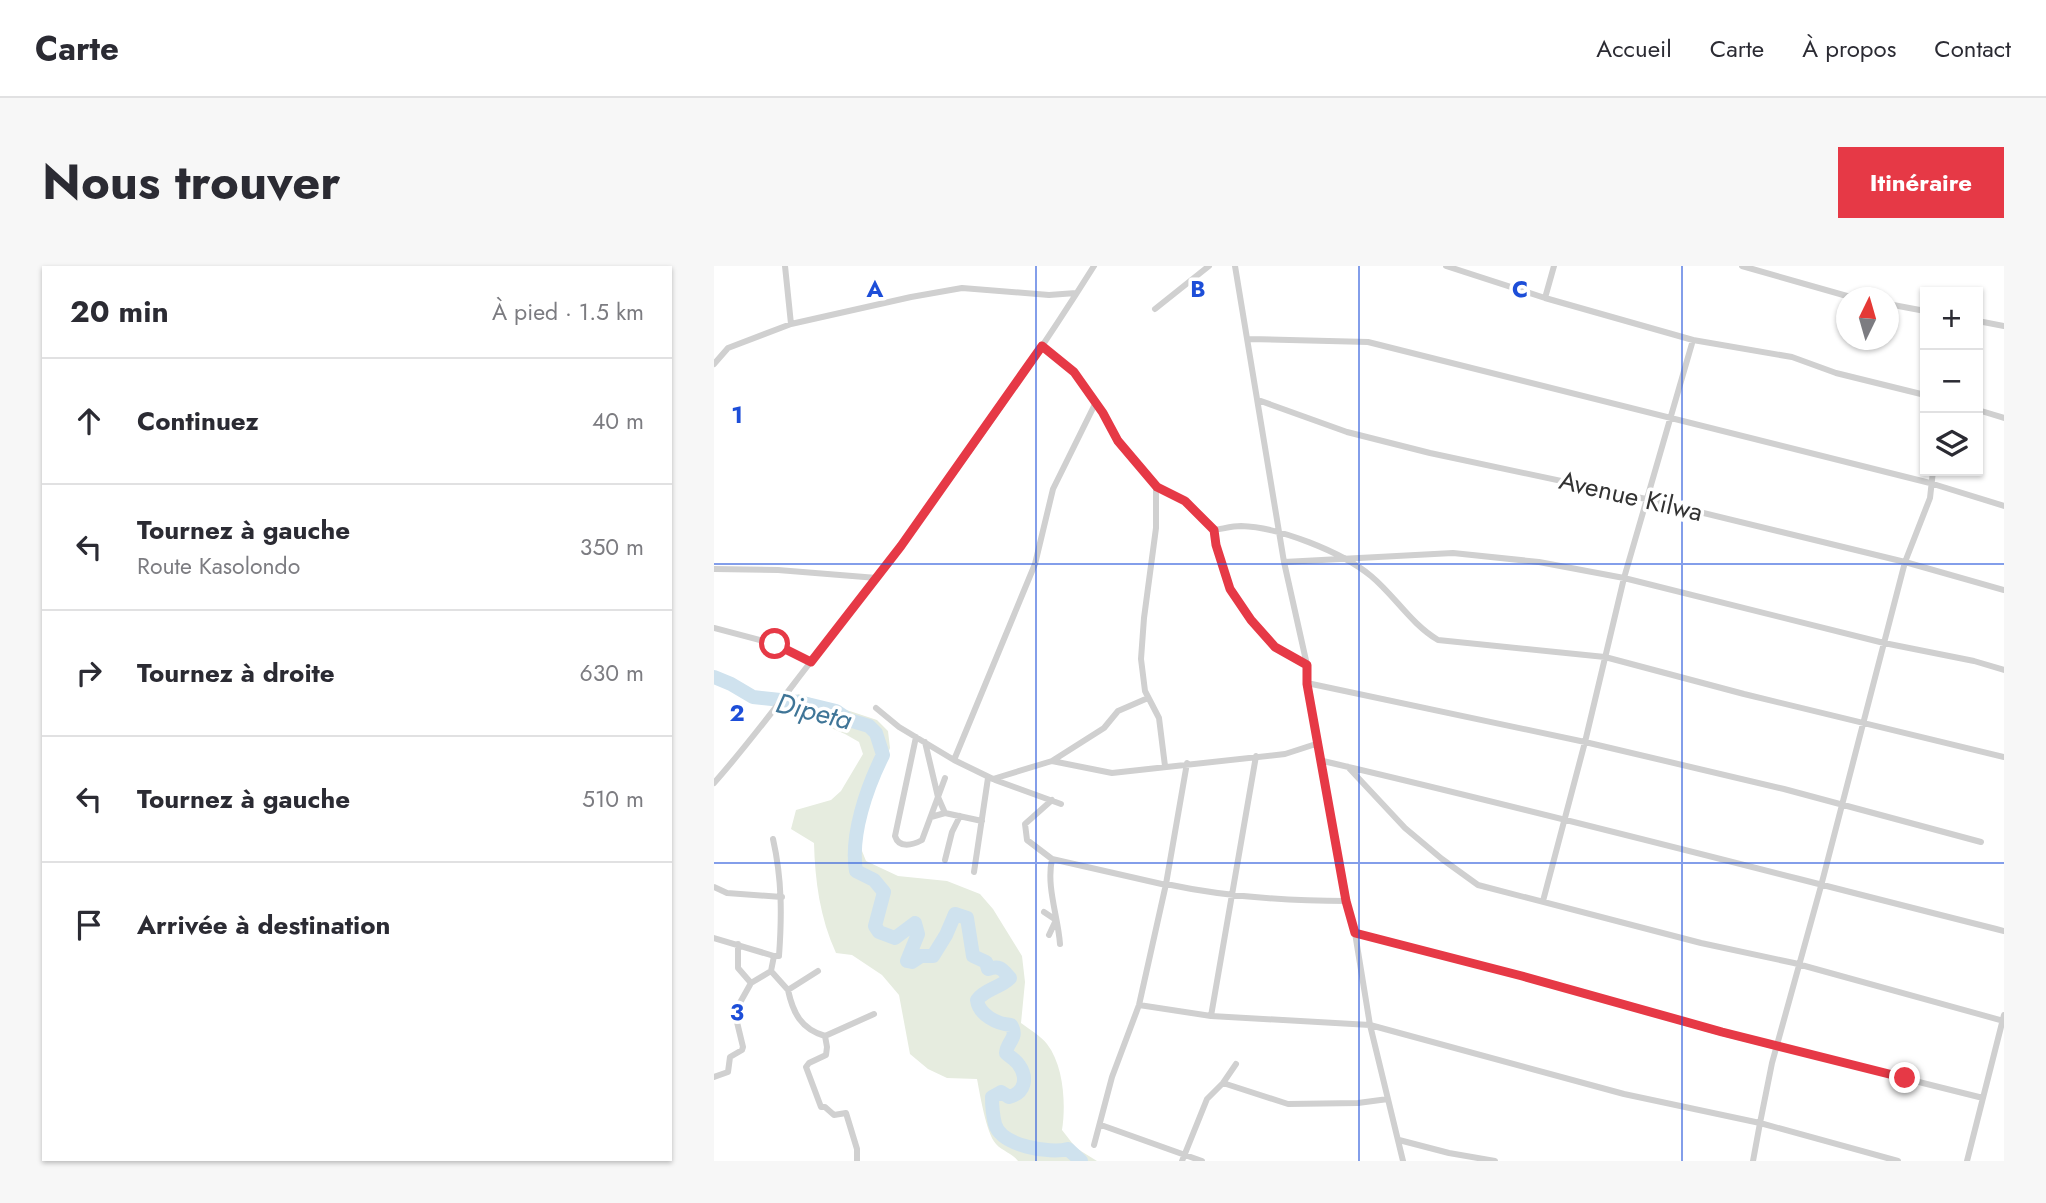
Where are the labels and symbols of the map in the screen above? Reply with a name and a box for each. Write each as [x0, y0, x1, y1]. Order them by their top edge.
text: A [866, 272, 884, 306]
text: B [1190, 272, 1206, 306]
text: C [1512, 272, 1528, 306]
north arrow [1836, 287, 1899, 350]
text: 1 [731, 398, 743, 432]
street label: Avenue Kilwa [1555, 461, 1707, 531]
route start [759, 628, 790, 659]
water label: Dipeta [772, 682, 857, 741]
text: 2 [729, 696, 745, 730]
text: 3 [730, 995, 744, 1029]
route end [1889, 1062, 1920, 1093]

